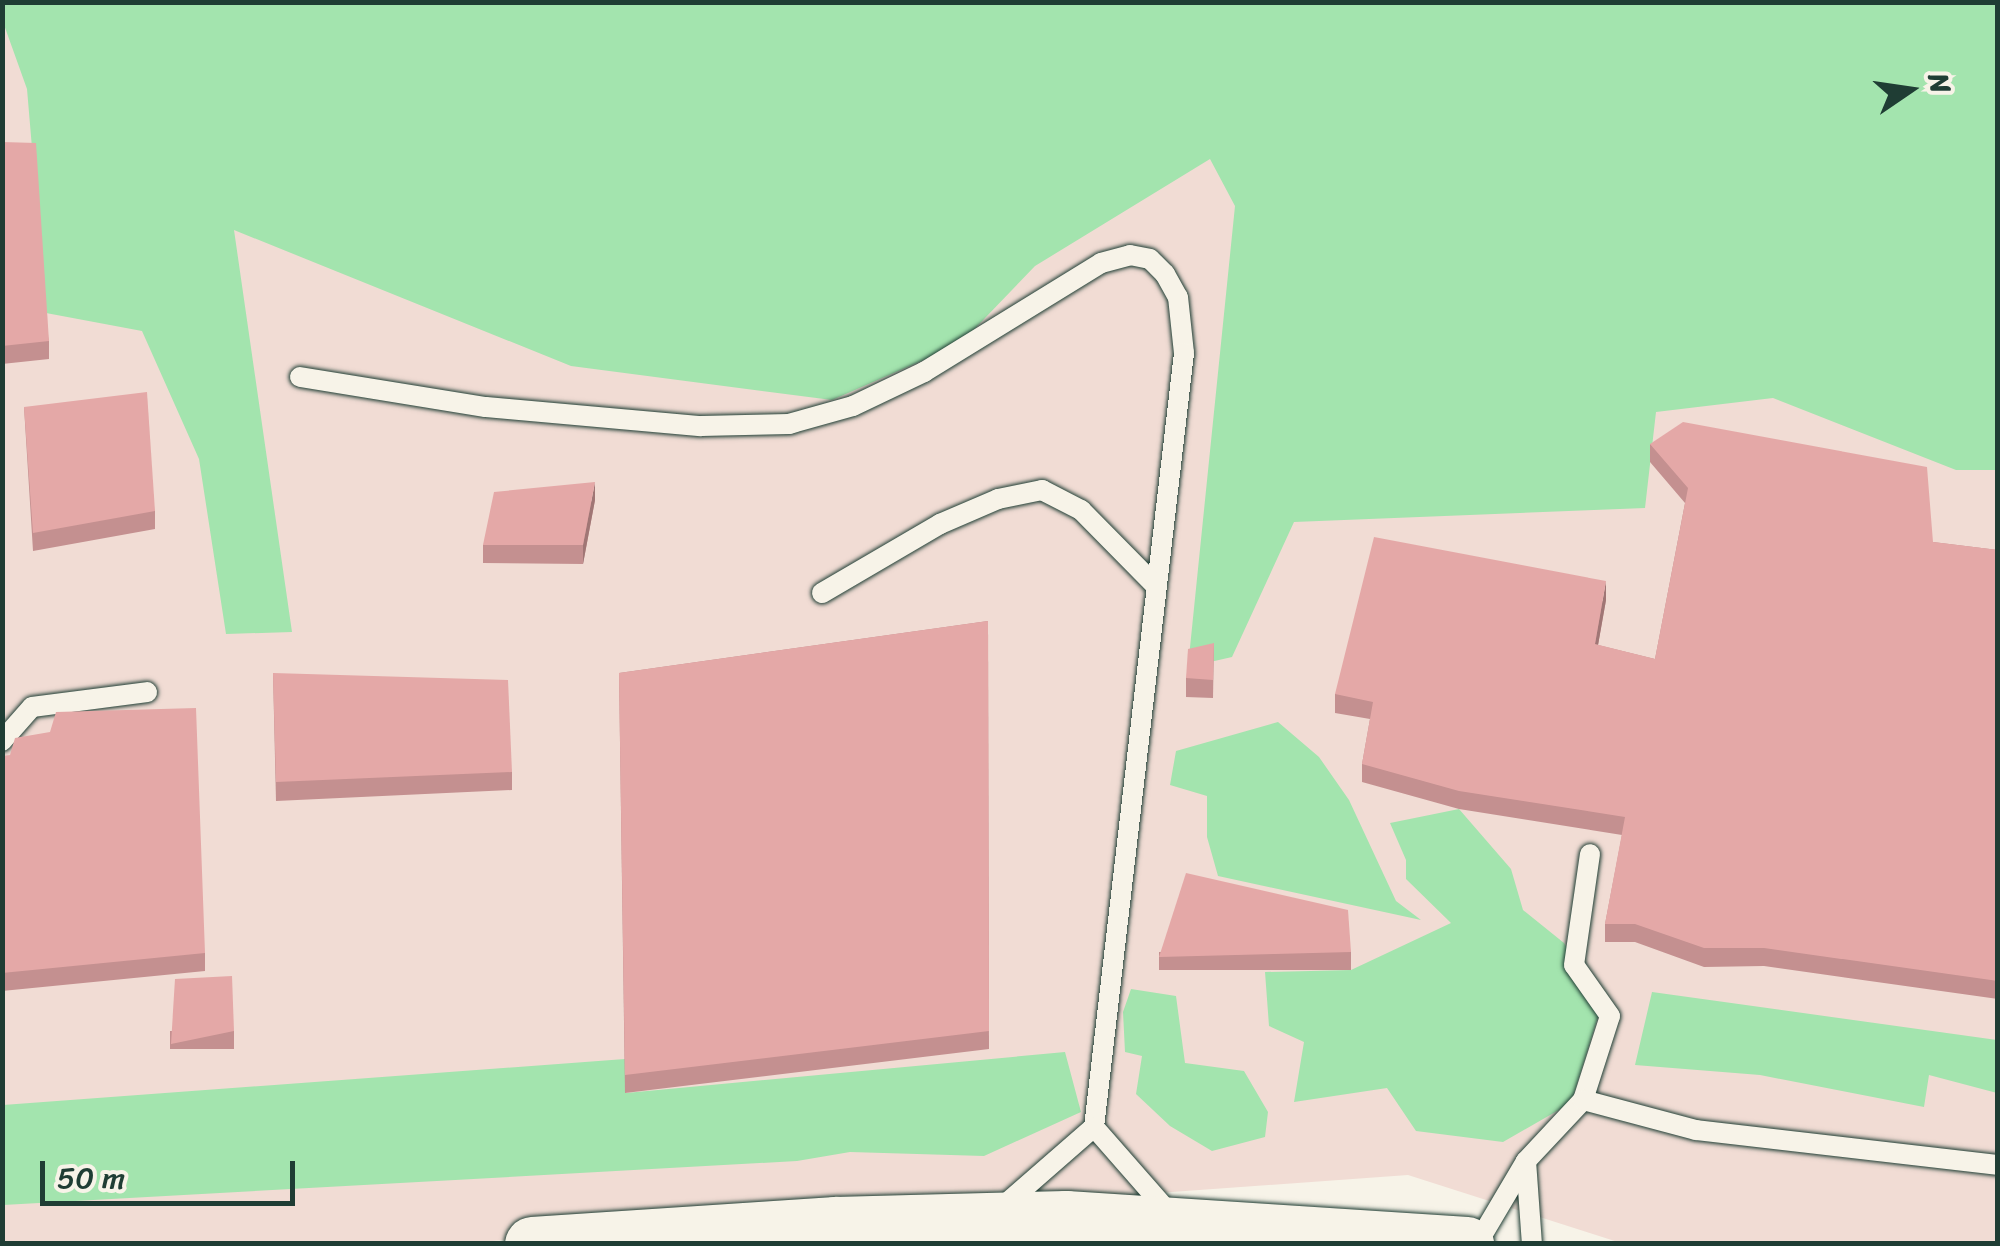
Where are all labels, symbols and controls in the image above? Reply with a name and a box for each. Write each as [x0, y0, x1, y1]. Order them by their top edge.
north arrow [1860, 40, 1960, 140]
text: N [1914, 68, 1966, 98]
scale bar [45, 1141, 300, 1203]
text: 50 m [57, 1151, 125, 1205]

